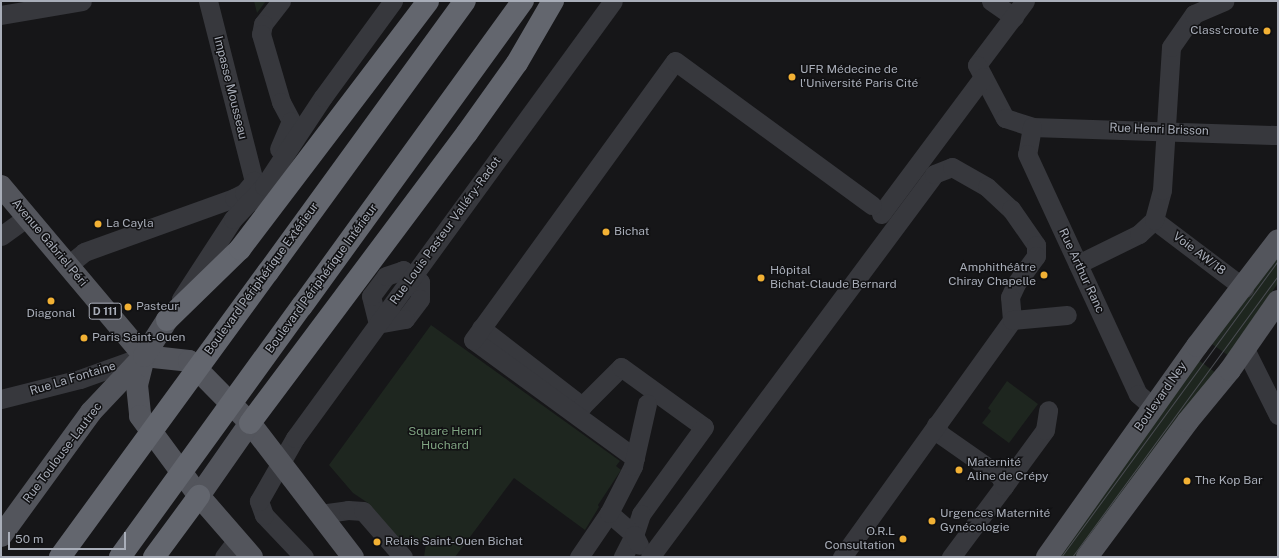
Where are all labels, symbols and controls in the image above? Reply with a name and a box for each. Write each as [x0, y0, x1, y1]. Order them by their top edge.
place label: Class'croute [1190, 24, 1259, 38]
marker: Class'croute [1262, 26, 1272, 36]
street label: Impasse Mousseau [210, 35, 250, 141]
place label: UFR Médecine de l'Université Paris Cité [800, 63, 918, 91]
marker: UFR Médecine de l'Université Paris Cité [787, 72, 797, 82]
street label: Rue Henri Brisson [1109, 121, 1209, 139]
street label: Rue Louis Pasteur Valléry-Radot [387, 154, 505, 308]
street label: Avenue Gabriel Péri [8, 196, 90, 290]
street label: Boulevard Périphérique Extérieur [202, 200, 322, 358]
street label: Boulevard Périphérique Intérieur [263, 202, 381, 356]
place label: La Cayla [106, 217, 154, 231]
marker: La Cayla [93, 219, 103, 229]
place label: Bichat [614, 225, 649, 239]
street label: Rue Arthur Ranc [1055, 226, 1107, 316]
marker: Bichat [601, 227, 611, 237]
street label: Voie AW/18 [1170, 229, 1228, 279]
place label: Amphithéâtre Chiray Chapelle [948, 261, 1036, 289]
place label: Hôpital Bichat-Claude Bernard [770, 264, 897, 292]
marker: Amphithéâtre Chiray Chapelle [1039, 270, 1049, 280]
marker: Hôpital Bichat-Claude Bernard [755, 272, 767, 284]
marker: Diagonal [46, 296, 56, 306]
place label: Pasteur [136, 300, 179, 314]
road number: D 111 [88, 302, 122, 320]
marker: Pasteur [123, 302, 133, 312]
place label: Diagonal [26, 307, 76, 321]
place label: Paris Saint-Ouen [92, 331, 186, 345]
marker: Paris Saint-Ouen [79, 333, 89, 343]
street label: Rue La Fontaine [28, 359, 118, 399]
street label: Boulevard Ney [1132, 360, 1190, 434]
street label: Rue Toulouse-Lautrec [20, 400, 106, 506]
park label: Square Henri Huchard [408, 425, 482, 453]
place label: Maternité Aline de Crépy [967, 456, 1049, 484]
marker: Maternité Aline de Crépy [954, 465, 964, 475]
place label: The Kop Bar [1195, 474, 1263, 488]
marker: The Kop Bar [1182, 476, 1192, 486]
place label: Urgences Maternité Gynécologie [940, 507, 1050, 535]
marker: Urgences Maternité Gynécologie [927, 516, 937, 526]
scale bar [10, 524, 128, 550]
place label: O.R.L Consultation [824, 525, 895, 553]
text: 50 m [15, 532, 43, 546]
marker: O.R.L Consultation [898, 534, 908, 544]
place label: Relais Saint-Ouen Bichat [385, 535, 523, 549]
marker: Relais Saint-Ouen Bichat [372, 537, 382, 547]

